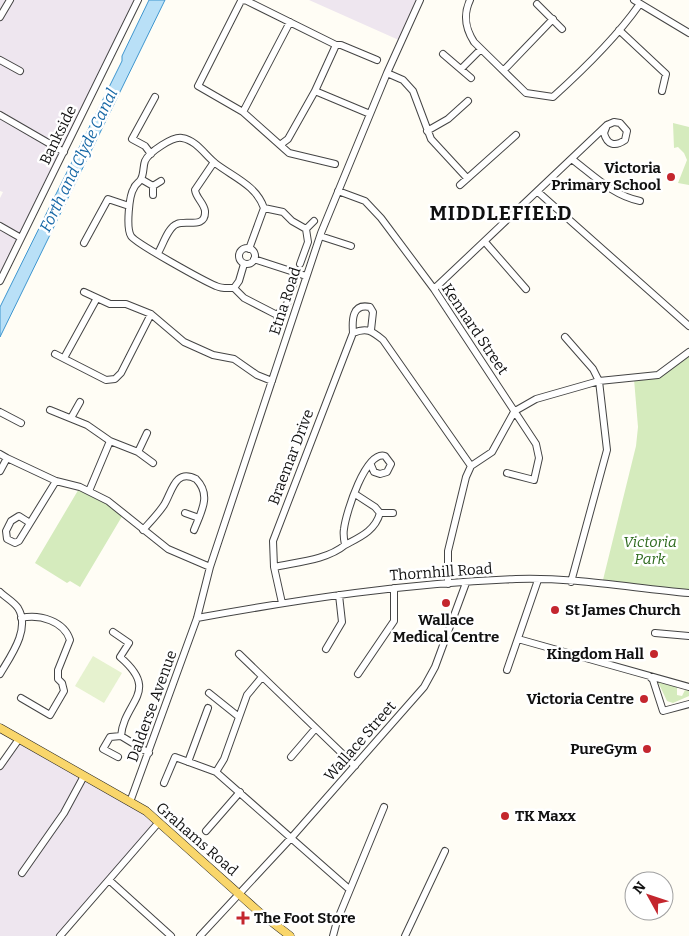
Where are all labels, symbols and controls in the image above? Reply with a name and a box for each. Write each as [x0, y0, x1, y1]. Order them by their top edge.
water label: Forth and Clyde Canal [35, 85, 121, 235]
street label: Bankside [36, 102, 80, 168]
place label: Victoria Primary School [551, 159, 662, 194]
marker: Victoria Primary School [665, 171, 677, 183]
district label: MIDDLEFIELD [429, 201, 573, 225]
street label: Etna Road [266, 265, 304, 337]
street label: Kennard Street [438, 280, 512, 378]
street label: Braemar Drive [264, 407, 318, 507]
park label: Victoria Park [623, 533, 677, 568]
street label: Thornhill Road [389, 559, 493, 585]
marker: Wallace Medical Centre [440, 597, 452, 609]
place label: St James Church [565, 601, 681, 619]
marker: St James Church [549, 604, 561, 616]
place label: Wallace Medical Centre [393, 611, 499, 646]
place label: Kingdom Hall [547, 645, 644, 663]
street label: Dalderse Avenue [123, 648, 181, 764]
marker: Kingdom Hall [648, 648, 660, 660]
place label: Victoria Centre [526, 690, 634, 708]
marker: Victoria Centre [638, 693, 650, 705]
street label: Wallace Street [320, 697, 400, 785]
place label: PureGym [570, 740, 638, 758]
marker: PureGym [641, 743, 653, 755]
street label: Grahams Road [152, 799, 242, 880]
place label: TK Maxx [515, 807, 576, 825]
marker: TK Maxx [499, 810, 511, 822]
north arrow [624, 871, 674, 921]
text: N [629, 878, 650, 898]
place label: The Foot Store [254, 909, 356, 927]
marker: The Foot Store [236, 911, 250, 925]

